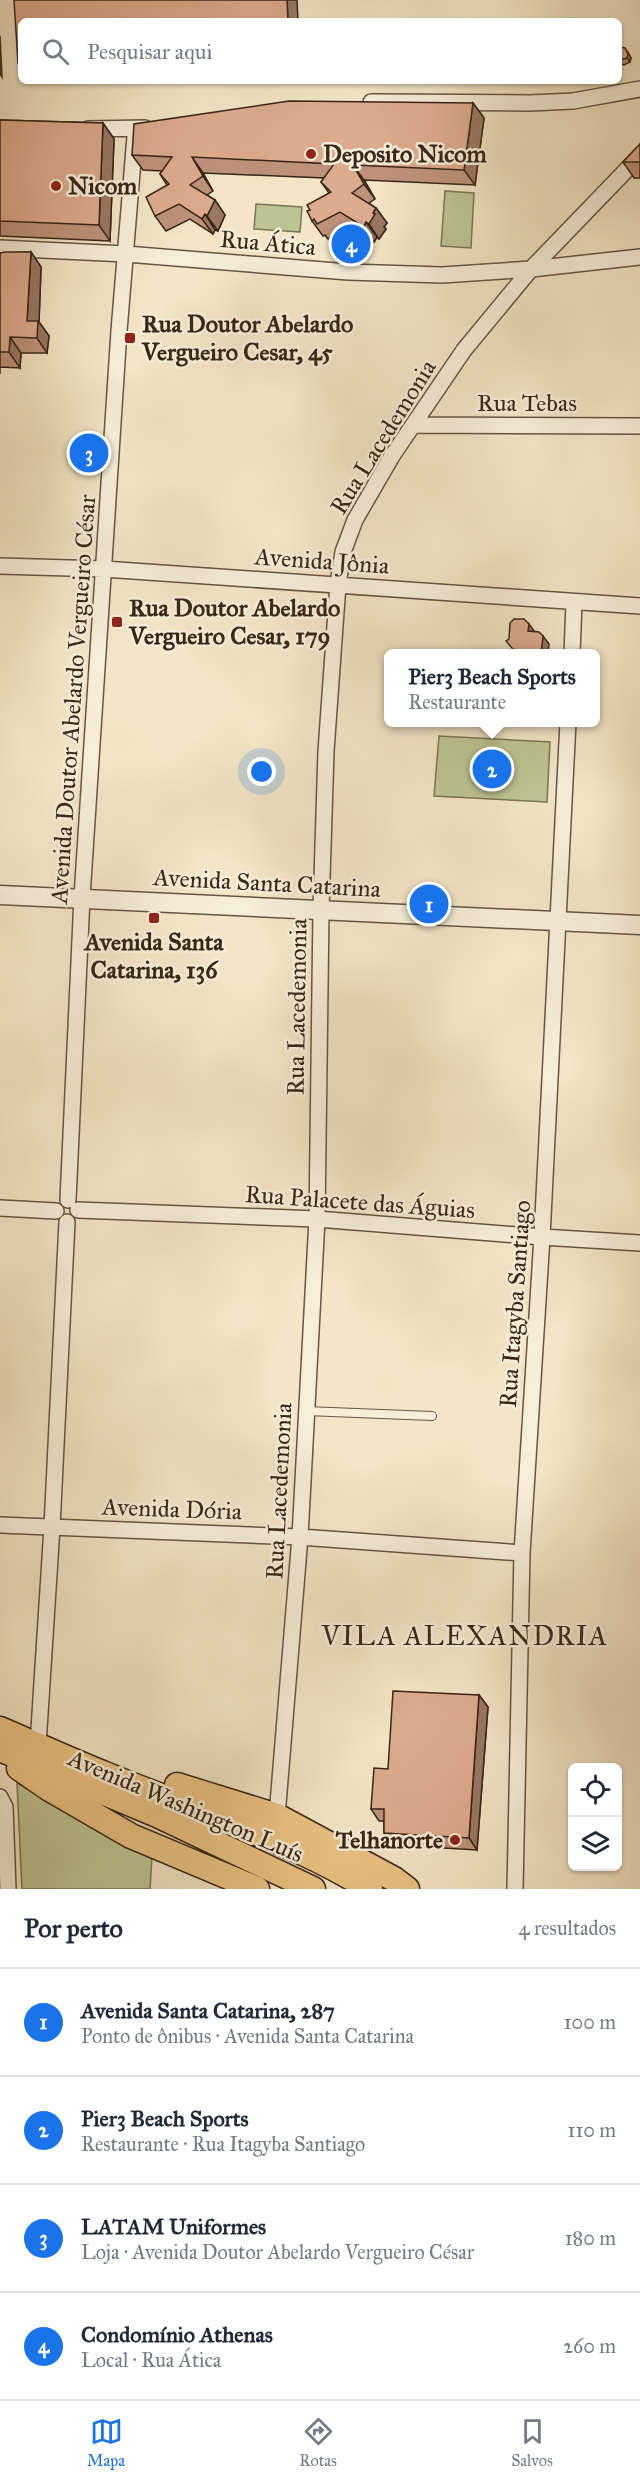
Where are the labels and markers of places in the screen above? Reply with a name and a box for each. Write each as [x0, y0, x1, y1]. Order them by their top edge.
place label: Deposito Nicom [323, 139, 487, 169]
marker: Deposito Nicom [304, 147, 318, 161]
place label: Nicom [68, 171, 138, 201]
marker: Nicom [49, 179, 63, 193]
pin: 4 [332, 222, 370, 266]
place label: Rua Doutor Abelardo Vergueiro Cesar, 45 [141, 309, 353, 367]
marker: Rua Doutor Abelardo Vergueiro Cesar, 45 [123, 331, 137, 345]
pin: 3 [70, 430, 109, 476]
place label: Rua Doutor Abelardo Vergueiro Cesar, 179 [128, 593, 340, 651]
marker: Rua Doutor Abelardo Vergueiro Cesar, 179 [110, 615, 124, 629]
pin: 2 [472, 746, 512, 792]
pin: 1 [410, 882, 448, 926]
marker: Avenida Santa Catarina, 136 [147, 911, 161, 925]
place label: Avenida Santa Catarina, 136 [83, 927, 224, 985]
place label: Telhanorte [335, 1825, 443, 1855]
marker: Telhanorte [448, 1833, 462, 1847]

